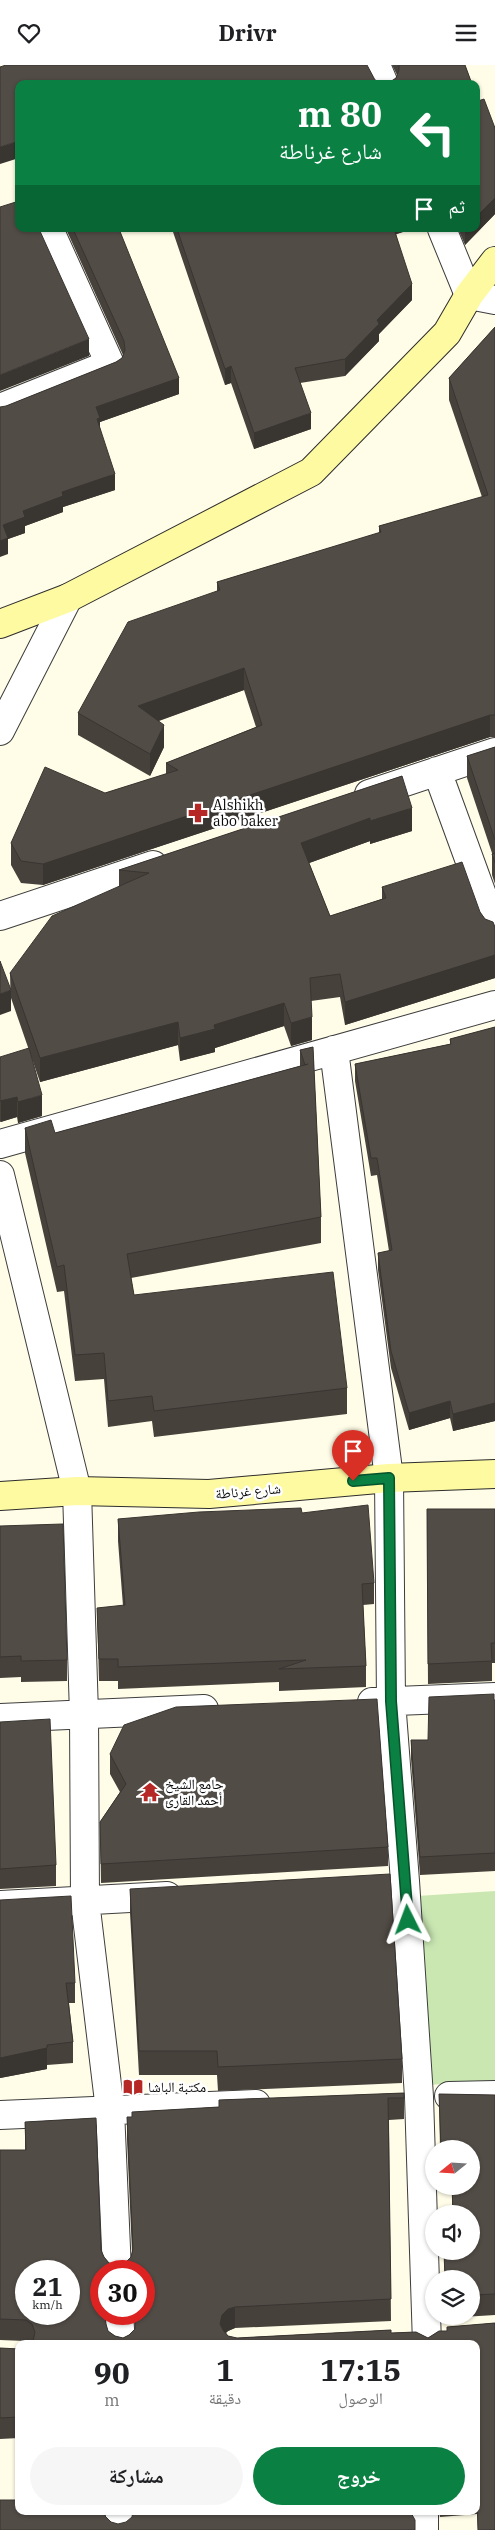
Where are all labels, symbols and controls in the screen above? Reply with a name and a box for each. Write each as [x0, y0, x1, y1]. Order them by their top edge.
text: Drivr [218, 18, 277, 47]
icon: heart [15, 19, 43, 47]
icon: menu [452, 19, 480, 47]
text: 80 m [298, 91, 382, 137]
icon: left [400, 100, 465, 165]
text: شارع غرناطة [279, 136, 382, 165]
text: ثم [448, 194, 465, 218]
icon: arrive [410, 195, 438, 223]
place label: Alshikh abo baker [213, 796, 279, 830]
pharmacy icon: Alshikh abo baker [187, 802, 209, 824]
pin [332, 1430, 374, 1481]
icon: arrive [339, 1437, 367, 1465]
street label: شارع غرناطة [215, 1479, 282, 1504]
place label: جامع الشيخ أحمد القارئ [165, 1775, 224, 1809]
temple icon: جامع الشيخ أحمد القارئ [139, 1781, 161, 1803]
position arrow [381, 1893, 433, 1945]
library icon: مكتبة الباشا [122, 2076, 144, 2098]
place label: مكتبة الباشا [148, 2078, 206, 2096]
north arrow [425, 2140, 480, 2195]
map controls [425, 2140, 480, 2325]
button: sound [425, 2205, 480, 2260]
speed limit sign: 30 [90, 2260, 155, 2325]
text: 21 [32, 2270, 63, 2303]
button: layers [425, 2270, 480, 2325]
text: km/h [32, 2297, 63, 2312]
text: 1 [216, 2350, 234, 2389]
text: 17:15 [320, 2350, 401, 2389]
text: 90 [94, 2353, 130, 2392]
text: دقيقة [209, 2388, 241, 2408]
text: الوصول [338, 2388, 383, 2408]
text: m [104, 2390, 119, 2410]
button: مشاركة [30, 2447, 243, 2505]
button: خروج [253, 2447, 465, 2505]

